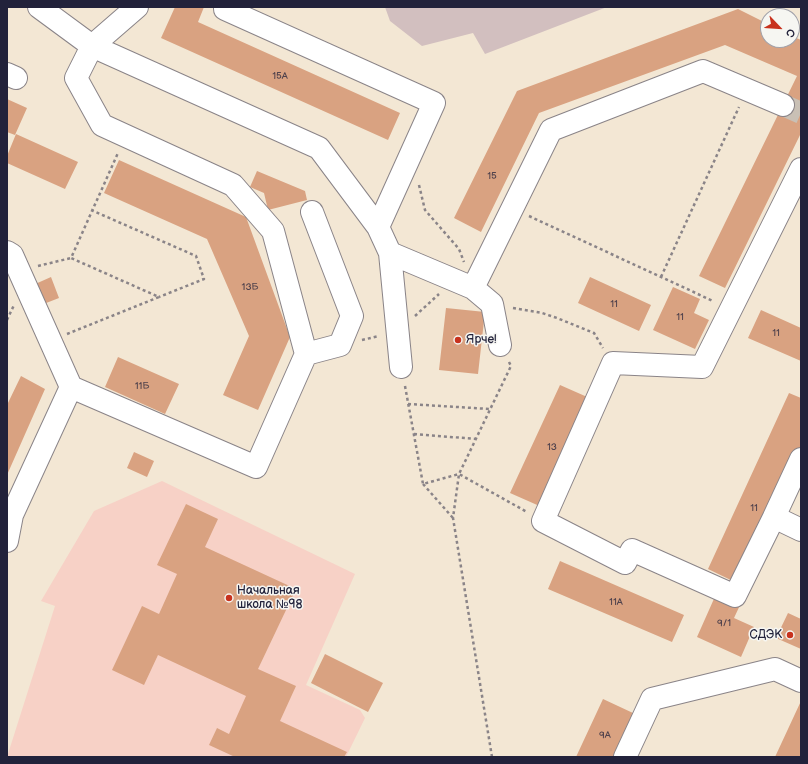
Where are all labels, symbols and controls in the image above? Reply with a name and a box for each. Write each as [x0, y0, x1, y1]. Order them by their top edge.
north arrow [760, 8, 800, 48]
text: С [783, 27, 798, 39]
house number: 15А [272, 70, 288, 82]
house number: 15 [487, 170, 497, 182]
house number: 13Б [242, 281, 258, 293]
house number: 11 [610, 298, 618, 310]
house number: 11 [676, 311, 684, 323]
house number: 11 [772, 327, 780, 339]
place label: Ярче! [466, 333, 497, 347]
marker: Ярче! [453, 335, 463, 345]
house number: 11Б [135, 380, 149, 392]
house number: 13 [547, 441, 557, 453]
house number: 11 [750, 502, 758, 514]
place label: Начальная школа №98 [237, 584, 303, 612]
marker: Начальная школа №98 [224, 593, 234, 603]
house number: 11А [609, 596, 623, 608]
house number: 9/1 [717, 617, 731, 629]
place label: СДЭК [750, 628, 782, 642]
marker: СДЭК [785, 630, 795, 640]
house number: 9А [599, 729, 611, 741]

